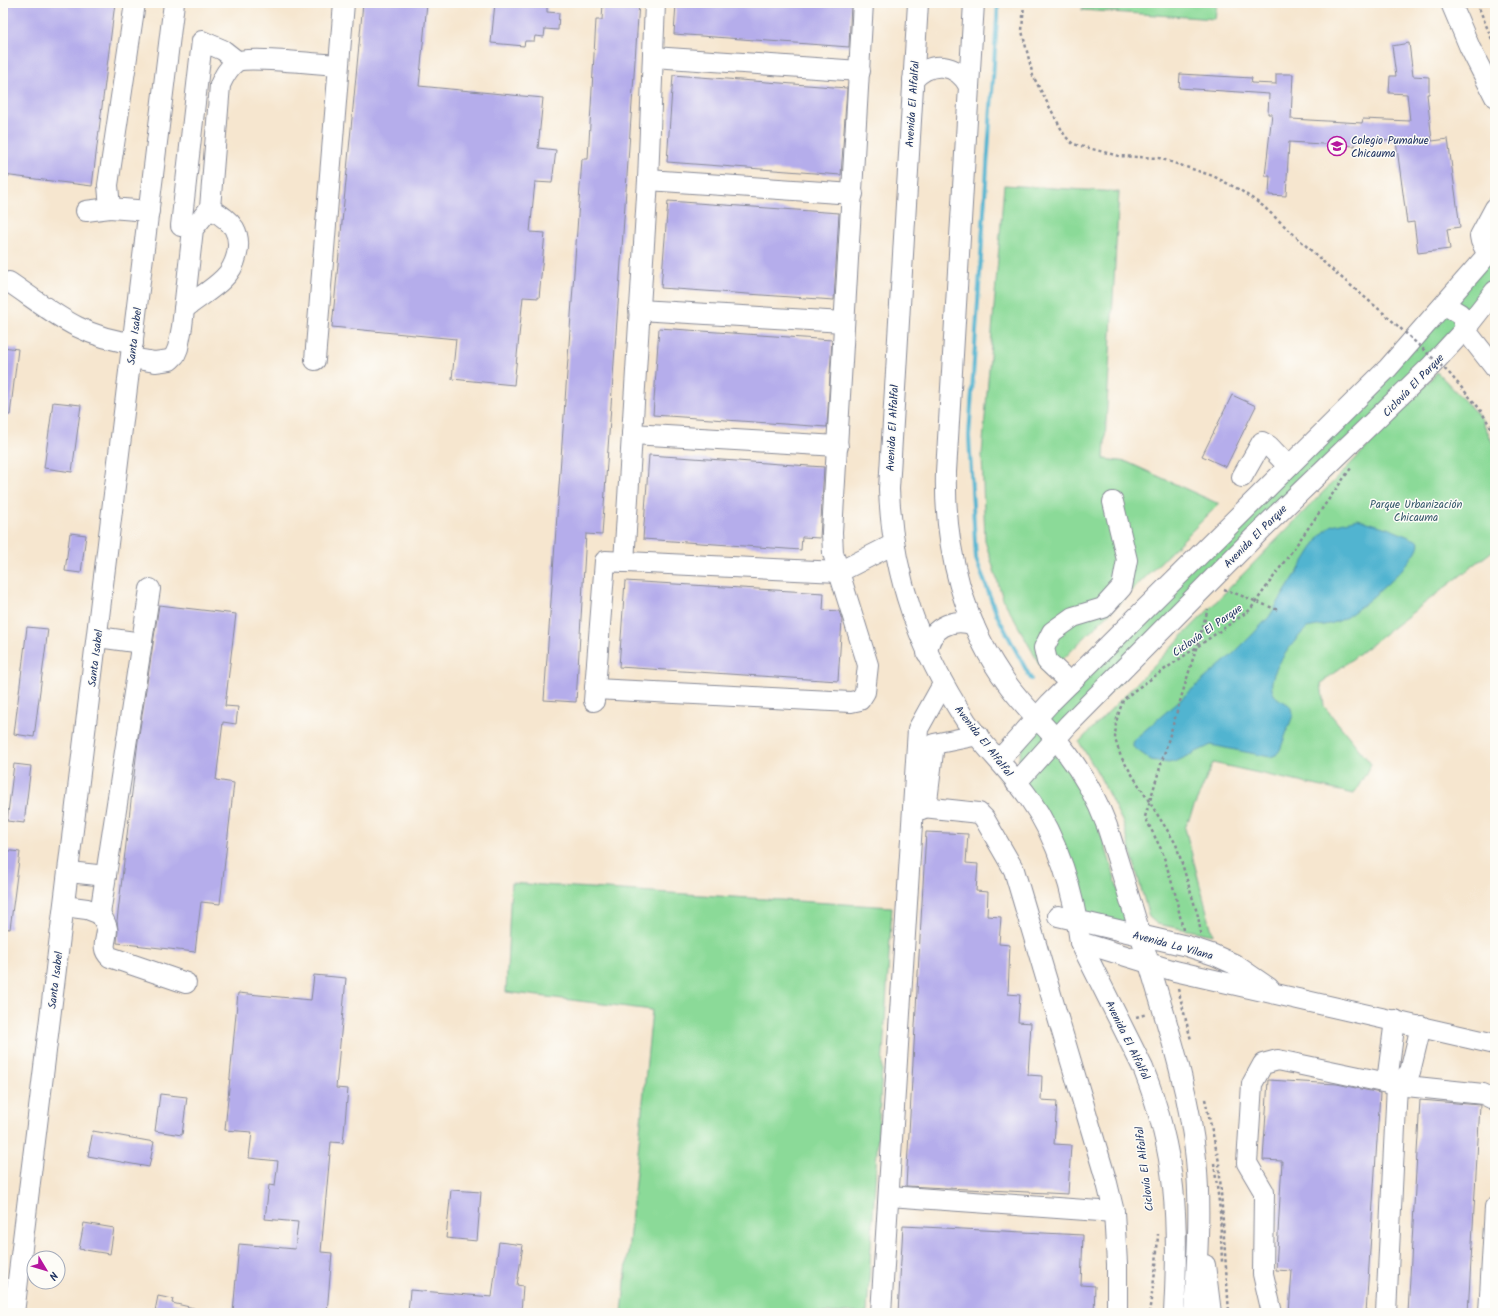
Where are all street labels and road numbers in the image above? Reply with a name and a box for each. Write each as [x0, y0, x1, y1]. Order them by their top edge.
street label: Avenida El Alfalfal [901, 60, 925, 148]
street label: Santa Isabel [123, 306, 147, 366]
street label: Ciclovía El Parque [1379, 350, 1449, 422]
street label: Avenida El Alfalfal [882, 384, 904, 472]
street label: Avenida El Parque [1220, 501, 1292, 573]
street label: Ciclovía El Parque [1169, 600, 1247, 662]
street label: Santa Isabel [84, 628, 108, 688]
street label: Avenida El Alfalfal [949, 702, 1017, 782]
street label: Avenida La Vilana [1130, 927, 1215, 965]
street label: Santa Isabel [44, 950, 68, 1010]
street label: Avenida El Alfalfal [1100, 998, 1154, 1084]
street label: Ciclovía El Alfalfal [1131, 1125, 1159, 1212]

